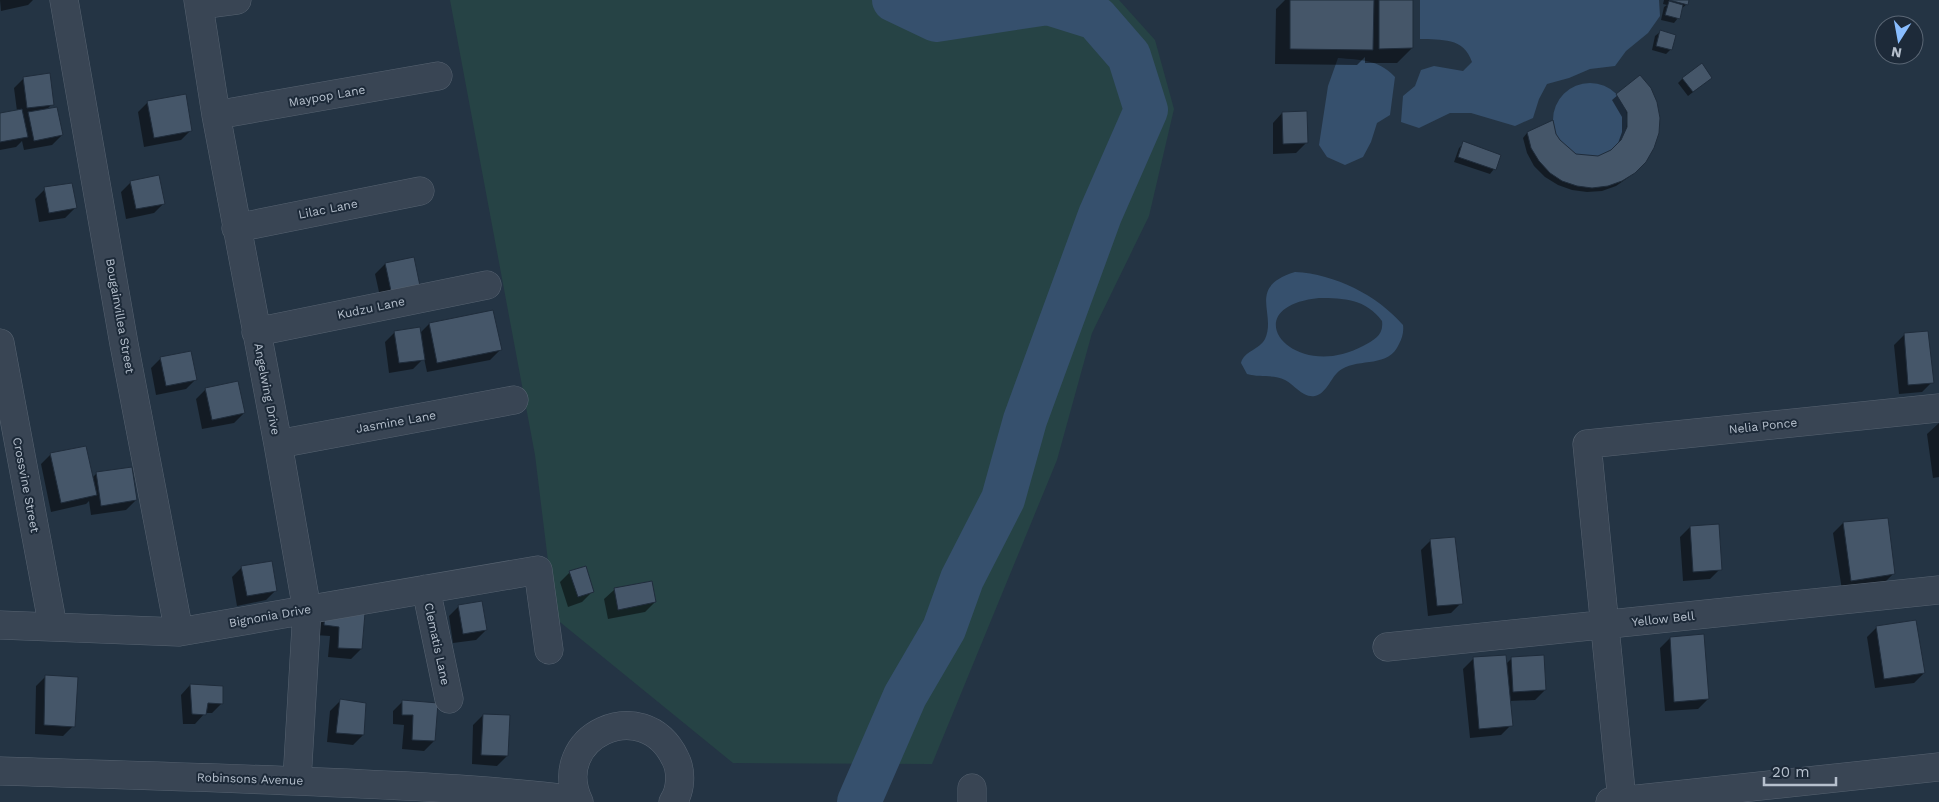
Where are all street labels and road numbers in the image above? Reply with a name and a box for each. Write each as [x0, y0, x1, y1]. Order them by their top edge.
street label: Maypop Lane [288, 82, 366, 110]
street label: Lilac Lane [297, 196, 359, 222]
street label: Bougainvillea Street [103, 257, 137, 375]
street label: Kudzu Lane [336, 294, 406, 322]
street label: Angelwing Drive [251, 342, 283, 436]
street label: Jasmine Lane [355, 408, 437, 436]
street label: Nelia Ponce [1728, 415, 1798, 437]
street label: Crossvine Street [10, 436, 42, 534]
street label: Bignonia Drive [228, 602, 312, 630]
street label: Clematis Lane [421, 602, 453, 686]
street label: Yellow Bell [1631, 609, 1696, 629]
street label: Robinsons Avenue [197, 770, 304, 788]

